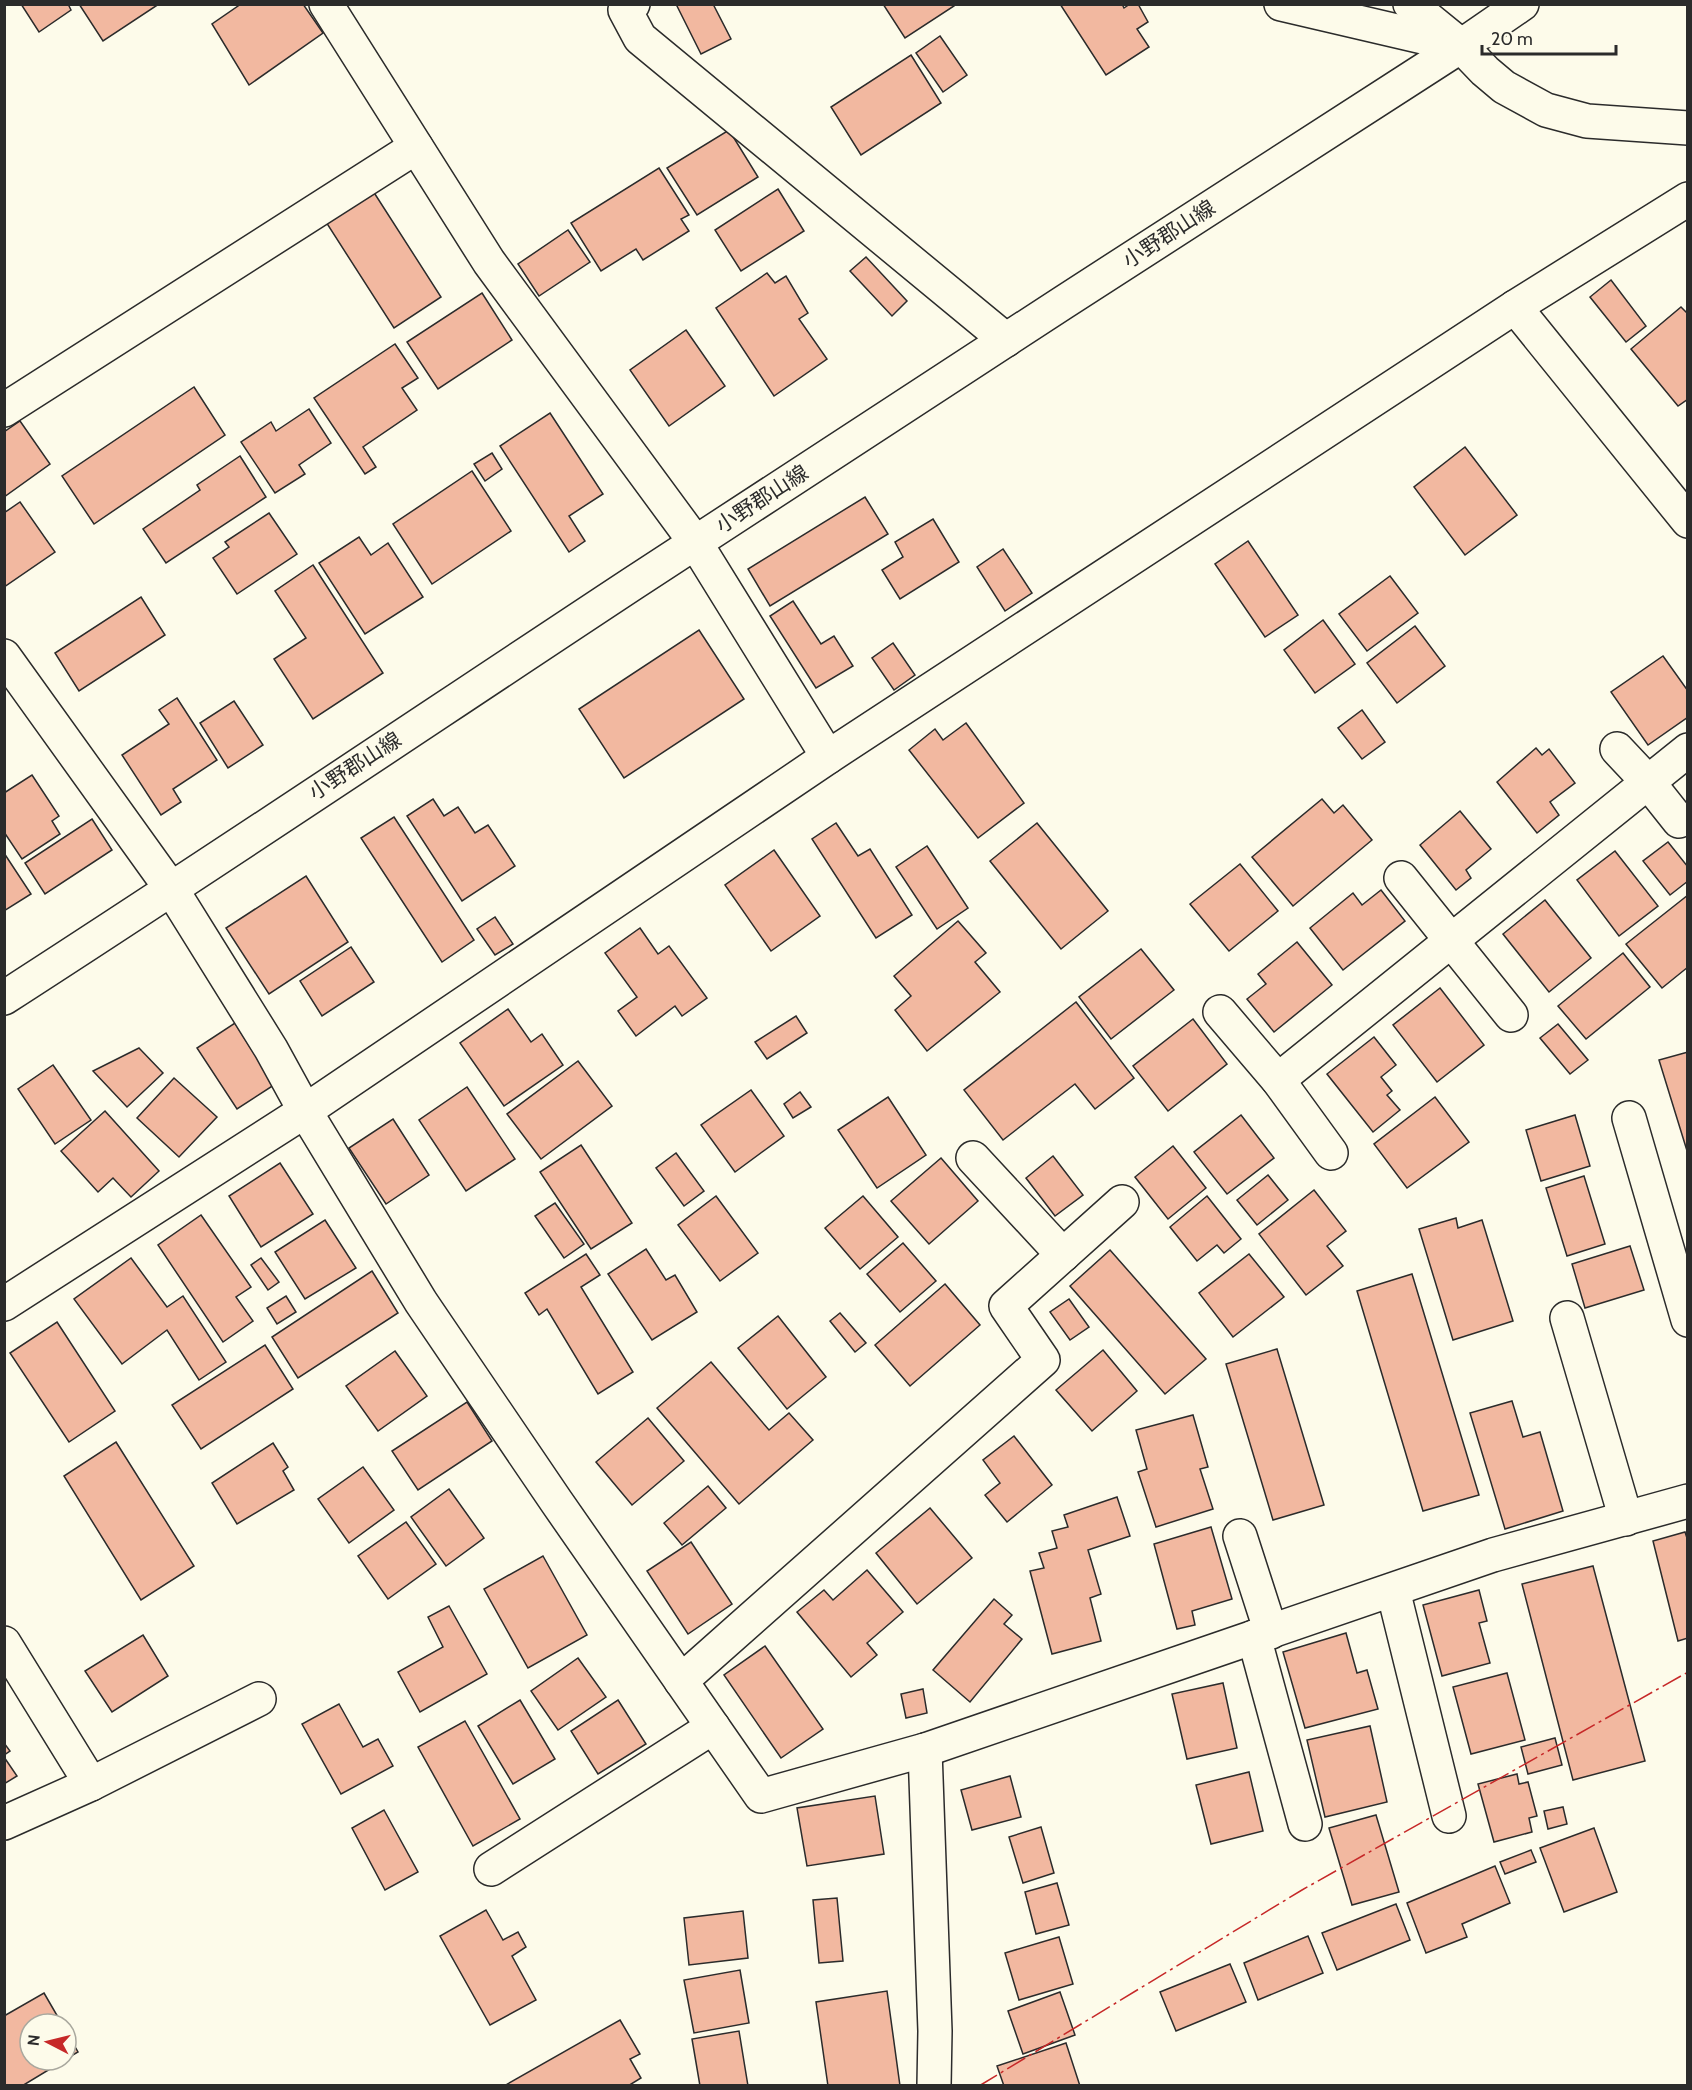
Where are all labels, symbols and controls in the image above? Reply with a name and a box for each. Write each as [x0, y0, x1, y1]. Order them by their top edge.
scale bar [1482, 18, 1616, 56]
text: 20 m [1491, 28, 1533, 50]
street label: 小野郡山線 [1118, 195, 1220, 273]
street label: 小野郡山線 [711, 460, 813, 538]
street label: 小野郡山線 [304, 727, 406, 805]
north arrow [18, 2012, 78, 2072]
text: N [23, 2033, 44, 2047]

